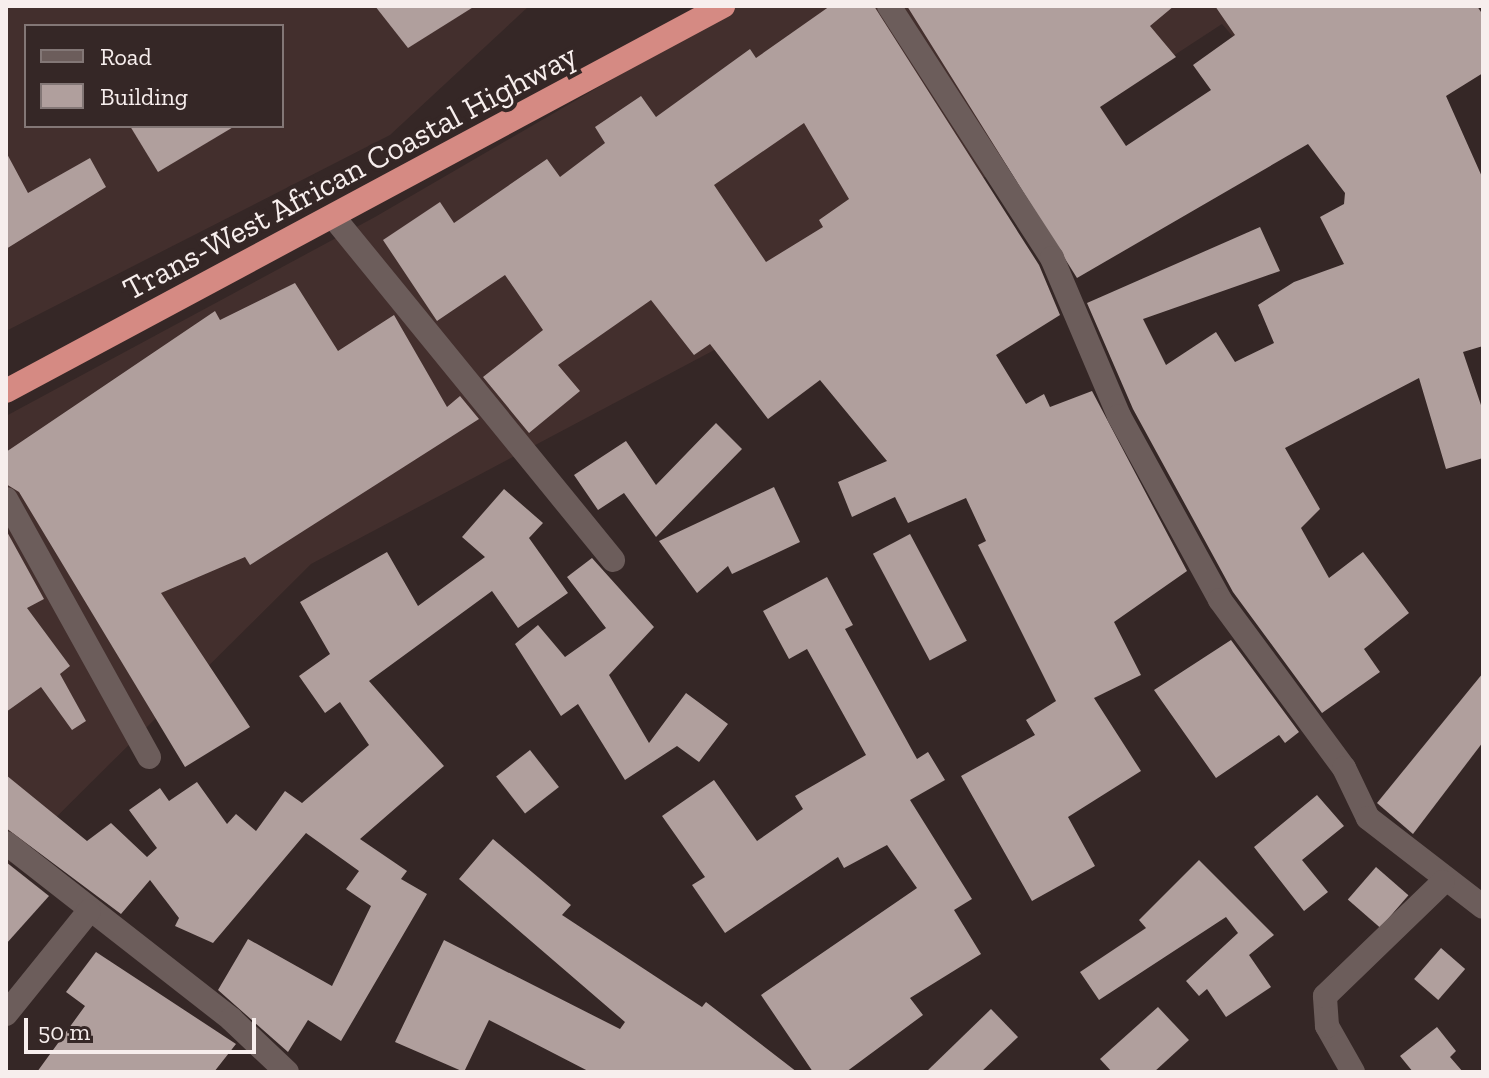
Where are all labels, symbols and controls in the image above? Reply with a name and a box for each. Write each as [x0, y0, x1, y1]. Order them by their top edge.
legend [24, 24, 284, 128]
street label: Trans-West African Coastal Highway [116, 35, 584, 309]
text: Road [100, 42, 152, 71]
text: Building [100, 82, 188, 111]
scale bar [28, 1002, 260, 1052]
text: 50 m [38, 1017, 90, 1046]

